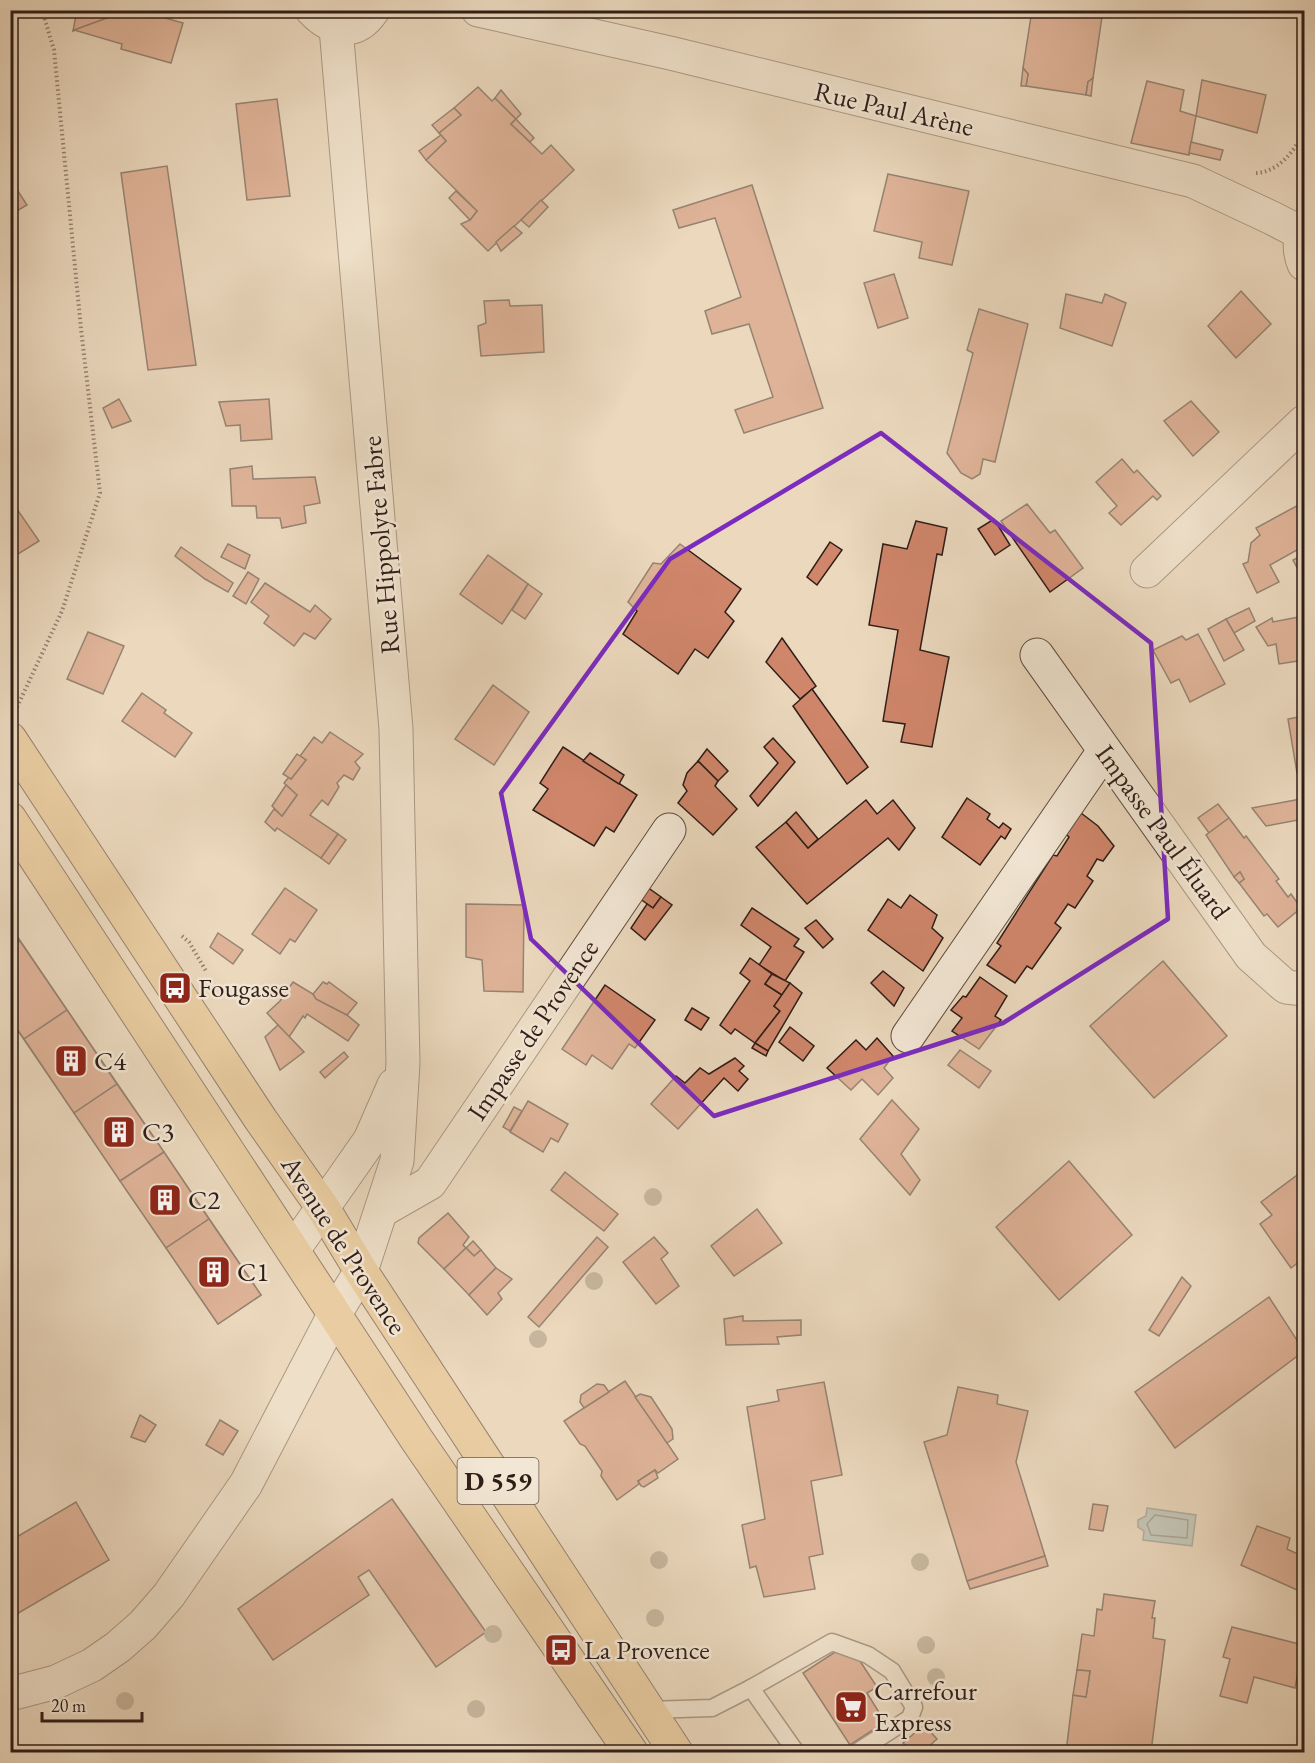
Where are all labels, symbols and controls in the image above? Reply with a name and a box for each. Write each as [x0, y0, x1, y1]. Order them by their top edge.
street label: Rue Paul Arène [811, 73, 977, 144]
street label: Rue Hippolyte Fabre [354, 435, 407, 656]
street label: Impasse Paul Éluard [1088, 737, 1239, 926]
street label: Impasse de Provence [459, 932, 606, 1127]
bus stop icon: Fougasse [157, 970, 193, 1006]
place label: Fougasse [198, 970, 289, 1005]
building icon: C4 [53, 1043, 89, 1079]
place label: C4 [94, 1043, 127, 1078]
building icon: C3 [101, 1114, 137, 1150]
place label: C3 [142, 1114, 174, 1149]
street label: Avenue de Provence [273, 1148, 415, 1341]
building icon: C2 [147, 1182, 183, 1218]
place label: C2 [188, 1182, 220, 1217]
building icon: C1 [196, 1254, 232, 1290]
place label: C1 [237, 1254, 269, 1289]
road number: D 559 [458, 1458, 538, 1504]
bus stop icon: La Provence [543, 1632, 579, 1668]
place label: La Provence [584, 1632, 710, 1667]
place label: Carrefour Express [874, 1673, 977, 1739]
scale bar [42, 1685, 142, 1723]
supermarket icon: Carrefour Express [833, 1689, 869, 1725]
text: 20 m [51, 1694, 86, 1717]

